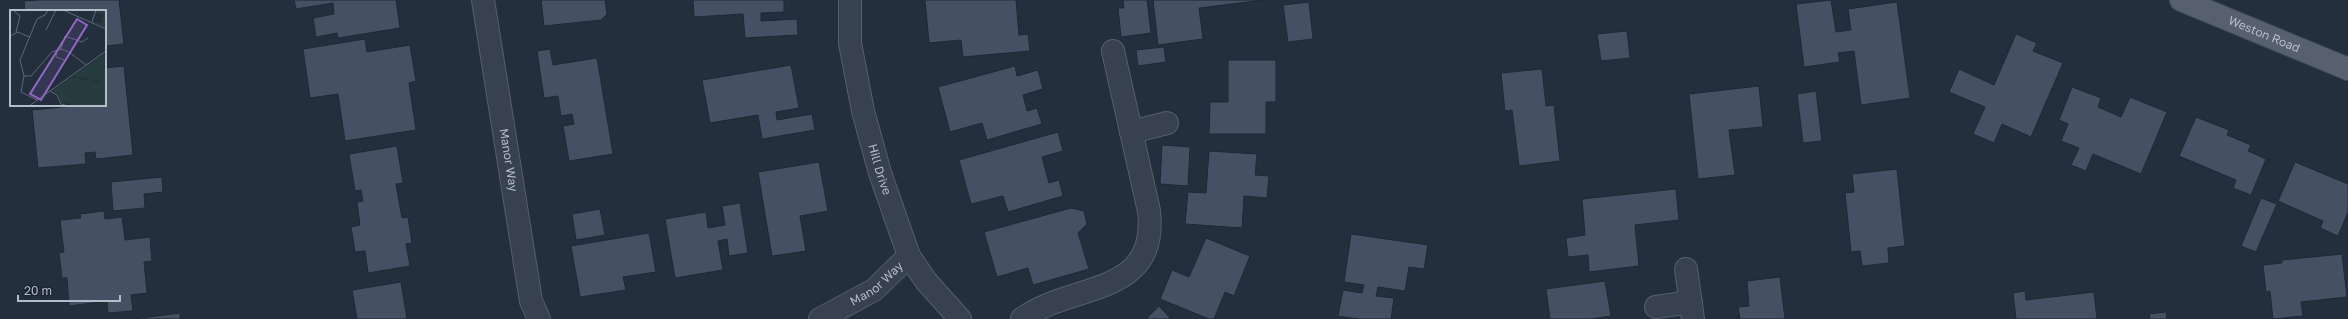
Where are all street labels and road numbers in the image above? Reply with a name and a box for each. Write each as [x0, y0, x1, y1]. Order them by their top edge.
street label: Weston Road [2226, 12, 2302, 55]
street label: Manor Way [497, 127, 521, 193]
street label: Hill Drive [865, 142, 895, 197]
street label: Manor Way [847, 258, 906, 309]

